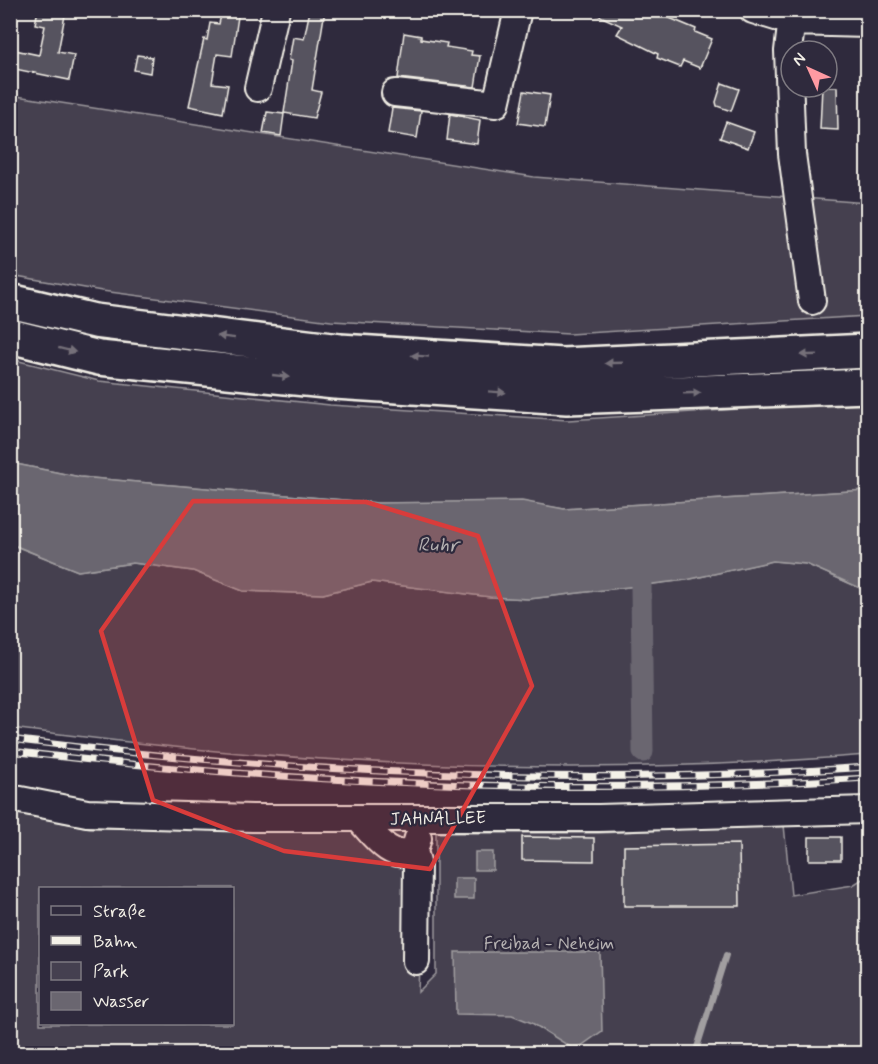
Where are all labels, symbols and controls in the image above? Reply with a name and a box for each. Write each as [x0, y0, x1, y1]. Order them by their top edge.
north arrow [779, 39, 839, 99]
text: N [788, 48, 811, 71]
one-way arrow [216, 332, 235, 342]
one-way arrow [58, 345, 77, 355]
one-way arrow [410, 351, 429, 360]
one-way arrow [800, 351, 819, 360]
one-way arrow [605, 358, 624, 367]
one-way arrow [272, 371, 291, 381]
one-way arrow [487, 388, 506, 397]
one-way arrow [682, 389, 701, 398]
water label: Ruhr [417, 532, 461, 559]
street label: JAHNALLEE [390, 806, 486, 832]
legend [39, 887, 234, 1025]
text: Straße [93, 900, 146, 924]
text: Bahn [93, 930, 137, 954]
park label: Freibad - Neheim [484, 932, 614, 956]
text: Park [93, 960, 129, 984]
text: Wasser [93, 990, 150, 1014]

